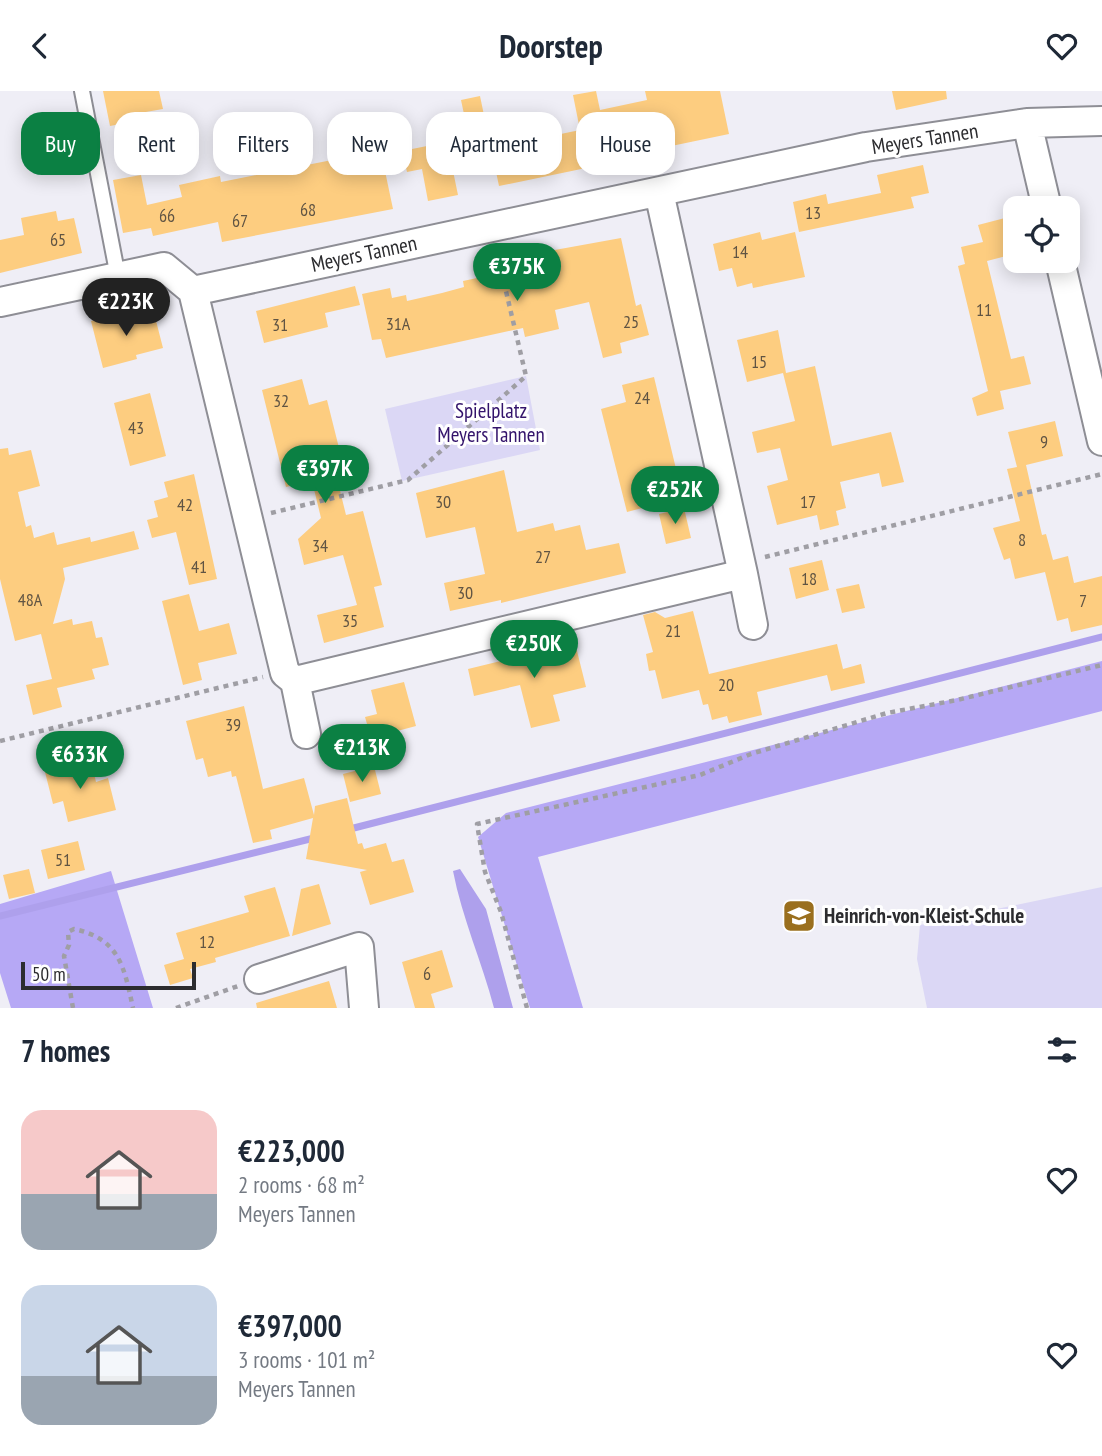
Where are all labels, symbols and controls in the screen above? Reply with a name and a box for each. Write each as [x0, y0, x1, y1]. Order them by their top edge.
text: Doorstep [499, 25, 603, 67]
icon: back [21, 27, 59, 65]
icon: heart [1043, 27, 1081, 65]
chip: Buy [21, 112, 100, 175]
chip: Rent [114, 112, 199, 175]
chip: Filters [213, 112, 313, 175]
chip: New [327, 112, 412, 175]
chip: Apartment [426, 112, 562, 175]
chip: House [576, 112, 675, 175]
street label: Meyers Tannen [870, 117, 980, 160]
map controls [1003, 196, 1080, 273]
button: locate [1003, 196, 1080, 273]
house number: 68 [300, 198, 316, 221]
house number: 13 [805, 201, 821, 224]
house number: 66 [159, 204, 175, 227]
house number: 67 [232, 209, 248, 232]
house number: 65 [50, 228, 66, 251]
street label: Meyers Tannen [309, 229, 419, 278]
house number: 14 [732, 240, 748, 263]
pin: €375K [468, 243, 566, 303]
text: €375K [489, 251, 545, 280]
pin: €223K [77, 279, 175, 338]
text: €223K [98, 286, 154, 315]
house number: 11 [976, 298, 992, 321]
house number: 25 [623, 310, 639, 333]
house number: 31A [386, 312, 411, 335]
house number: 31 [272, 313, 288, 336]
house number: 15 [751, 350, 767, 373]
house number: 24 [634, 386, 650, 409]
house number: 32 [273, 389, 289, 412]
park label: Spielplatz Meyers Tannen [437, 397, 545, 448]
house number: 43 [128, 416, 144, 439]
house number: 9 [1040, 430, 1048, 453]
pin: €397K [276, 445, 374, 505]
text: €397K [297, 453, 353, 482]
pin: €252K [626, 467, 724, 526]
text: €252K [647, 474, 703, 503]
house number: 30 [435, 490, 451, 513]
house number: 17 [800, 490, 816, 513]
house number: 42 [177, 493, 193, 516]
house number: 8 [1018, 528, 1026, 551]
house number: 34 [312, 534, 328, 557]
house number: 27 [535, 545, 551, 568]
house number: 41 [191, 555, 207, 578]
house number: 18 [801, 567, 817, 590]
house number: 30 [457, 581, 473, 604]
house number: 48A [18, 588, 43, 611]
house number: 7 [1079, 589, 1087, 612]
house number: 35 [342, 609, 358, 632]
house number: 21 [665, 619, 681, 642]
pin: €250K [485, 621, 583, 680]
text: €250K [506, 628, 562, 657]
house number: 20 [718, 673, 734, 696]
house number: 39 [225, 713, 241, 736]
pin: €213K [313, 725, 411, 784]
pin: €633K [31, 731, 129, 791]
text: €213K [334, 732, 390, 761]
text: €633K [52, 739, 108, 768]
house number: 51 [55, 848, 71, 871]
school or university icon: Heinrich-von-Kleist-Schule [780, 897, 818, 935]
place label: Heinrich-von-Kleist-Schule [824, 902, 1024, 929]
house number: 12 [199, 930, 215, 953]
scale bar [21, 959, 196, 991]
text: 50 m [32, 962, 66, 986]
house number: 6 [423, 962, 431, 985]
text: 7 homes [21, 1031, 110, 1070]
icon: filters [1043, 1031, 1081, 1069]
text: €223,000 [238, 1131, 345, 1170]
icon: home [77, 1138, 161, 1222]
icon: heart [1043, 1161, 1081, 1199]
text: 2 rooms · 68 m² [238, 1170, 365, 1199]
text: Meyers Tannen [238, 1199, 356, 1228]
text: €397,000 [238, 1306, 342, 1345]
icon: home [77, 1313, 161, 1397]
icon: heart [1043, 1336, 1081, 1374]
text: 3 rooms · 101 m² [238, 1345, 375, 1374]
text: Meyers Tannen [238, 1374, 356, 1403]

